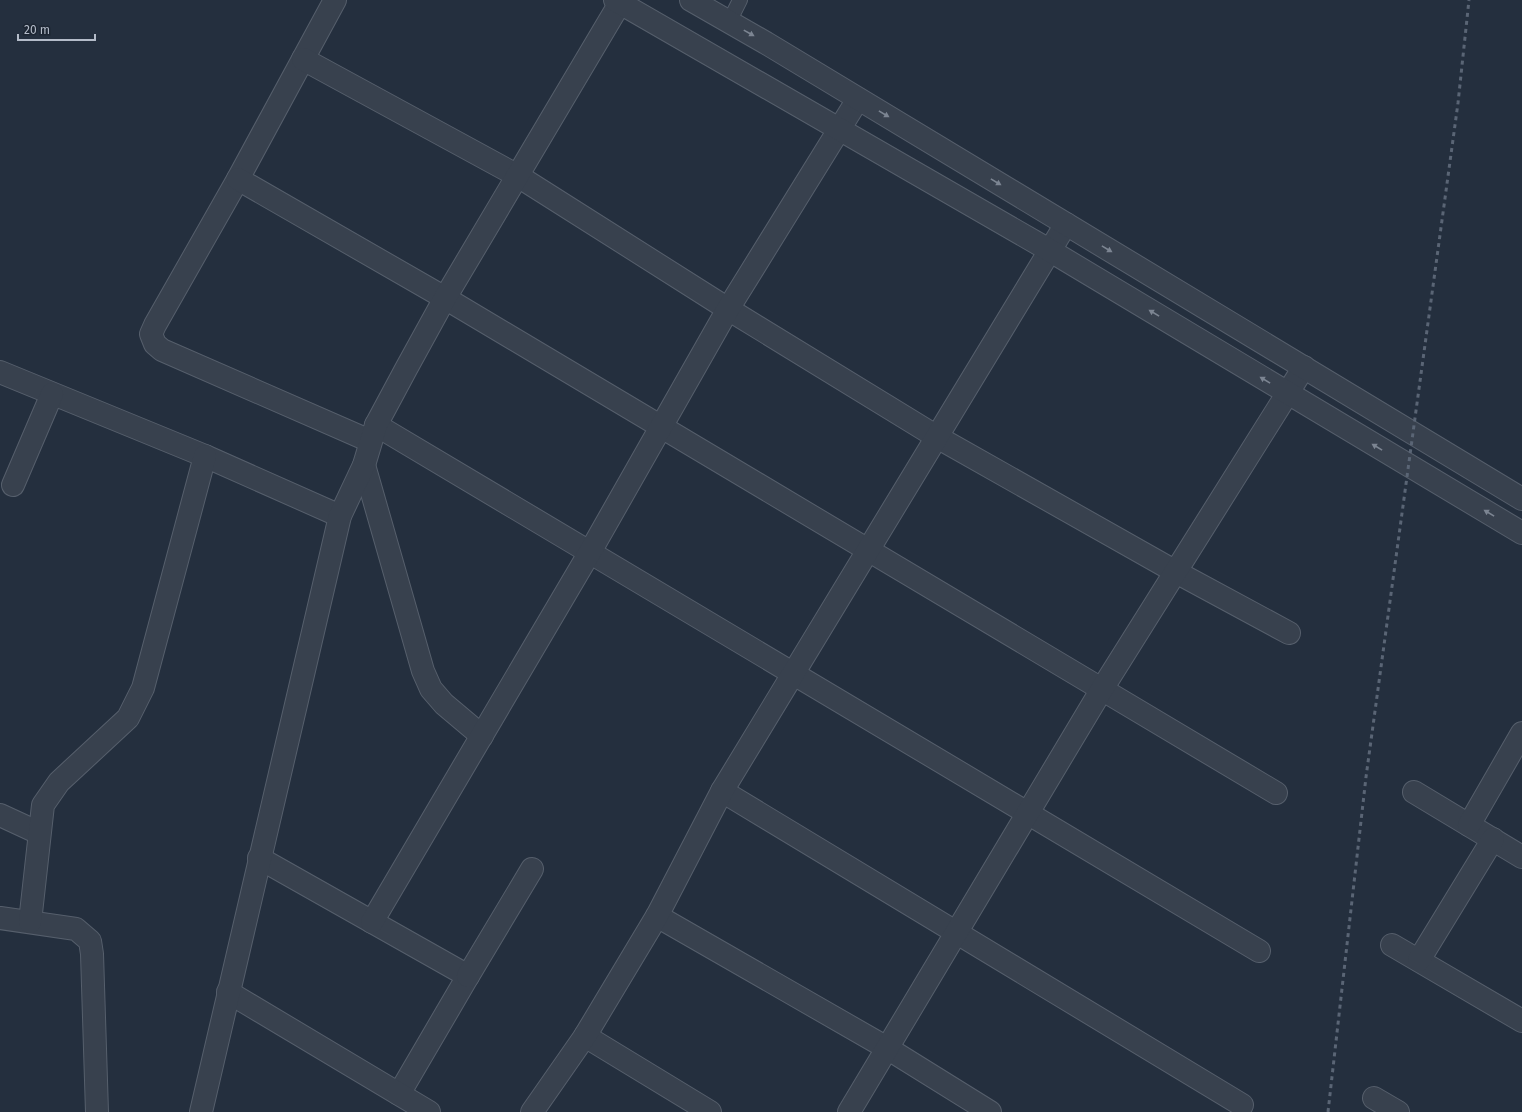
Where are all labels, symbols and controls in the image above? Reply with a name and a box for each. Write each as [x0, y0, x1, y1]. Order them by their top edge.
scale bar [18, 16, 95, 42]
text: 20 m [24, 23, 50, 37]
one-way arrow [743, 30, 755, 37]
one-way arrow [878, 111, 890, 118]
one-way arrow [990, 178, 1002, 185]
one-way arrow [1101, 245, 1113, 252]
one-way arrow [1149, 309, 1159, 317]
one-way arrow [1260, 376, 1270, 384]
one-way arrow [1371, 443, 1383, 450]
one-way arrow [1483, 510, 1495, 517]

